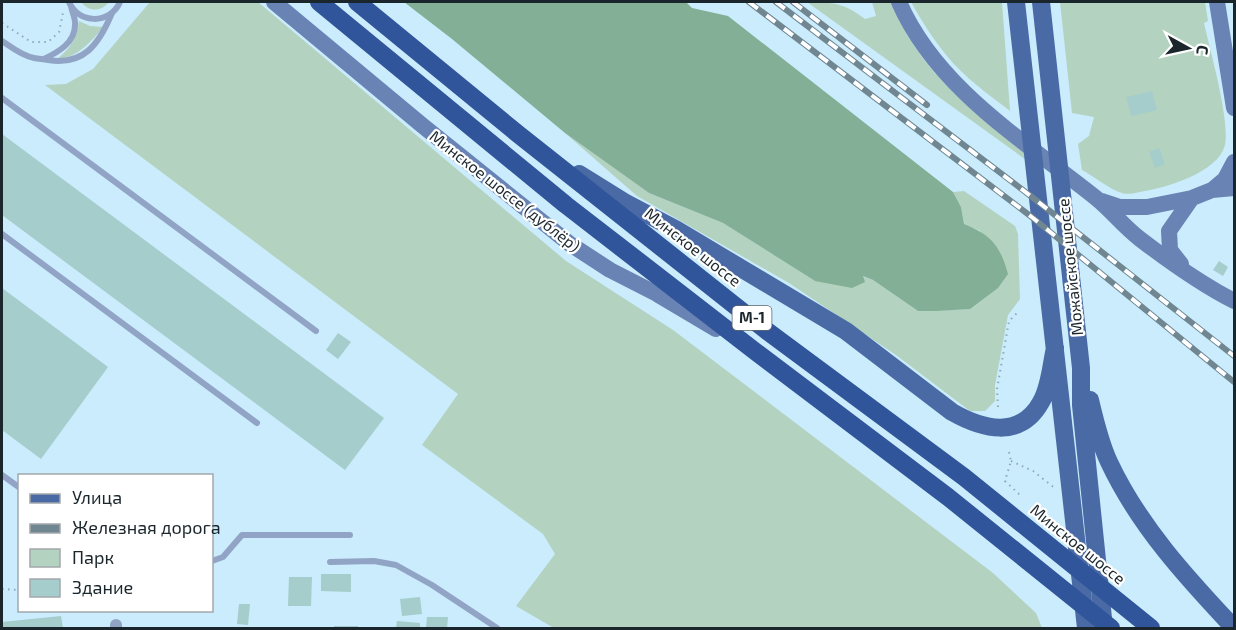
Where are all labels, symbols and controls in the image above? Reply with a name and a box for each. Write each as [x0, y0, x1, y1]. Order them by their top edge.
north arrow [1158, 18, 1218, 78]
text: С [1193, 44, 1213, 56]
street label: Минское шоссе (дублёр) [426, 126, 584, 256]
street label: Можайское шоссе [1053, 198, 1086, 337]
street label: Минское шоссе [642, 203, 745, 290]
road number: М-1 [732, 306, 771, 330]
legend [18, 474, 213, 612]
text: Улица [72, 486, 122, 508]
street label: Минское шоссе [1027, 500, 1130, 588]
text: Железная дорога [72, 516, 221, 538]
text: Парк [72, 546, 114, 568]
text: Здание [72, 576, 133, 598]

